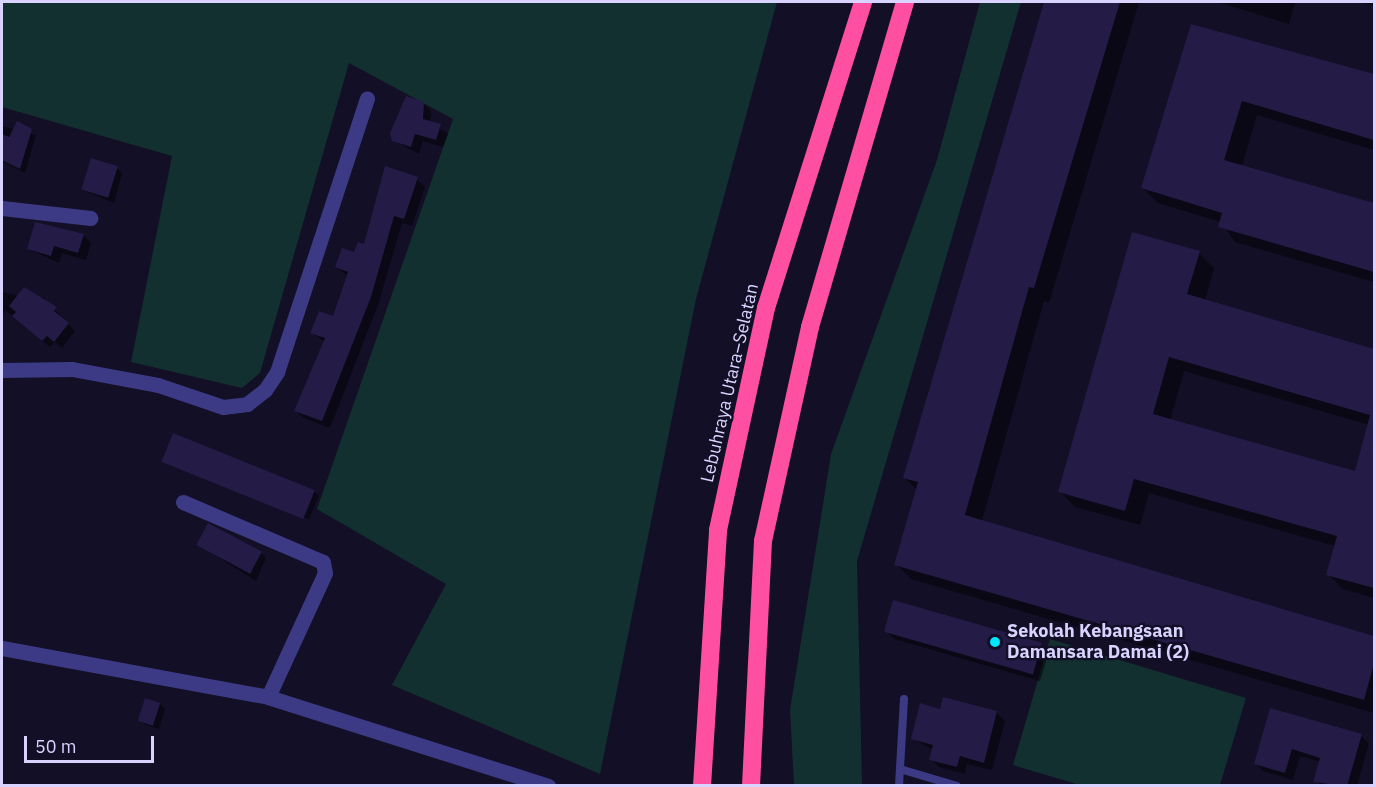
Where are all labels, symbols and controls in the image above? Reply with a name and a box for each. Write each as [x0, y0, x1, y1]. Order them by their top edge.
street label: Lebuhraya Utara–Selatan [697, 281, 763, 485]
place label: Sekolah Kebangsaan Damansara Damai (2) [1007, 621, 1189, 664]
marker: Sekolah Kebangsaan Damansara Damai (2) [988, 635, 1002, 649]
scale bar [27, 724, 158, 762]
text: 50 m [35, 735, 77, 758]

